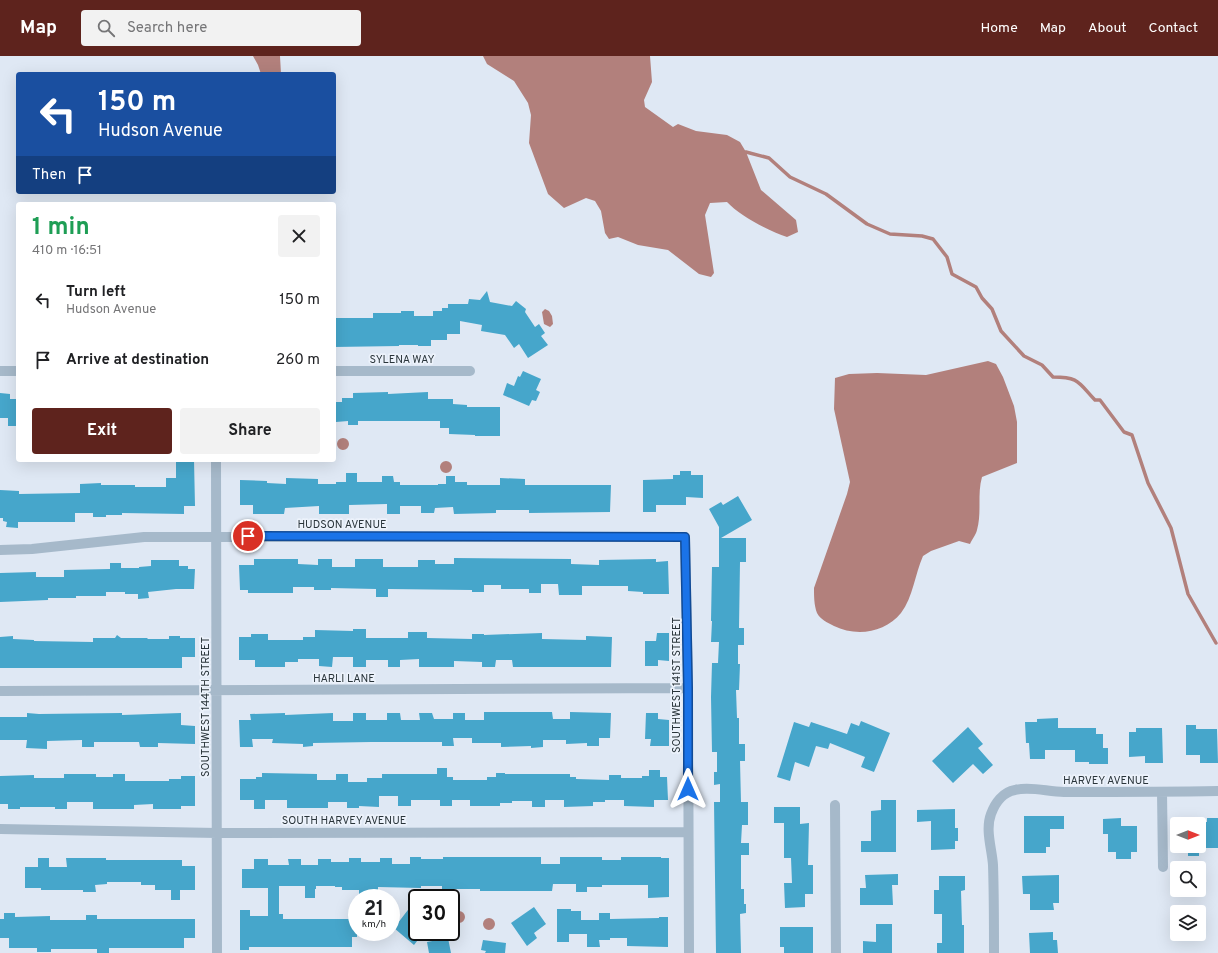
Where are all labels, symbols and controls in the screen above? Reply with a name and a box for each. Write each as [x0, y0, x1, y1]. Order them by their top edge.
search box [81, 10, 361, 46]
text: Map [20, 16, 57, 40]
icon: search [95, 17, 117, 39]
text: Search here [127, 19, 207, 38]
text: Home [981, 20, 1018, 37]
text: Map [1040, 20, 1066, 37]
text: About [1088, 20, 1127, 37]
text: Contact [1149, 20, 1198, 37]
text: 150 m [98, 85, 176, 121]
icon: left [32, 88, 84, 140]
text: Hudson Avenue [98, 120, 223, 143]
icon: arrive [74, 164, 96, 186]
text: Then [32, 166, 66, 185]
text: 1 min [32, 213, 90, 243]
button: close [278, 215, 320, 257]
text: 410 m · 16:51 [32, 243, 102, 259]
text: Turn left [66, 283, 126, 302]
icon: left [32, 289, 54, 311]
text: 150 m [279, 291, 320, 310]
text: Hudson Avenue [66, 302, 156, 318]
icon: arrive [32, 349, 54, 371]
text: Arrive at destination [66, 351, 209, 370]
text: 260 m [276, 351, 320, 370]
street label: SYLENA WAY [370, 353, 434, 367]
button: Exit [32, 408, 172, 454]
button: Share [180, 408, 320, 454]
street label: HUDSON AVENUE [297, 518, 387, 532]
pin [231, 519, 265, 553]
icon: arrive [237, 525, 259, 547]
street label: SOUTHWEST 141ST STREET [670, 617, 684, 753]
street label: SOUTHWEST 144TH STREET [199, 637, 213, 777]
street label: HARLI LANE [313, 672, 375, 686]
position arrow [667, 768, 709, 810]
street label: HARVEY AVENUE [1063, 774, 1149, 788]
street label: SOUTH HARVEY AVENUE [282, 814, 406, 828]
north arrow [1170, 817, 1206, 853]
map controls [1170, 817, 1206, 941]
button: search [1170, 861, 1206, 897]
speed limit sign: 30 [408, 889, 460, 941]
text: 21 [364, 897, 384, 923]
button: layers [1170, 905, 1206, 941]
text: km/h [362, 918, 386, 931]

